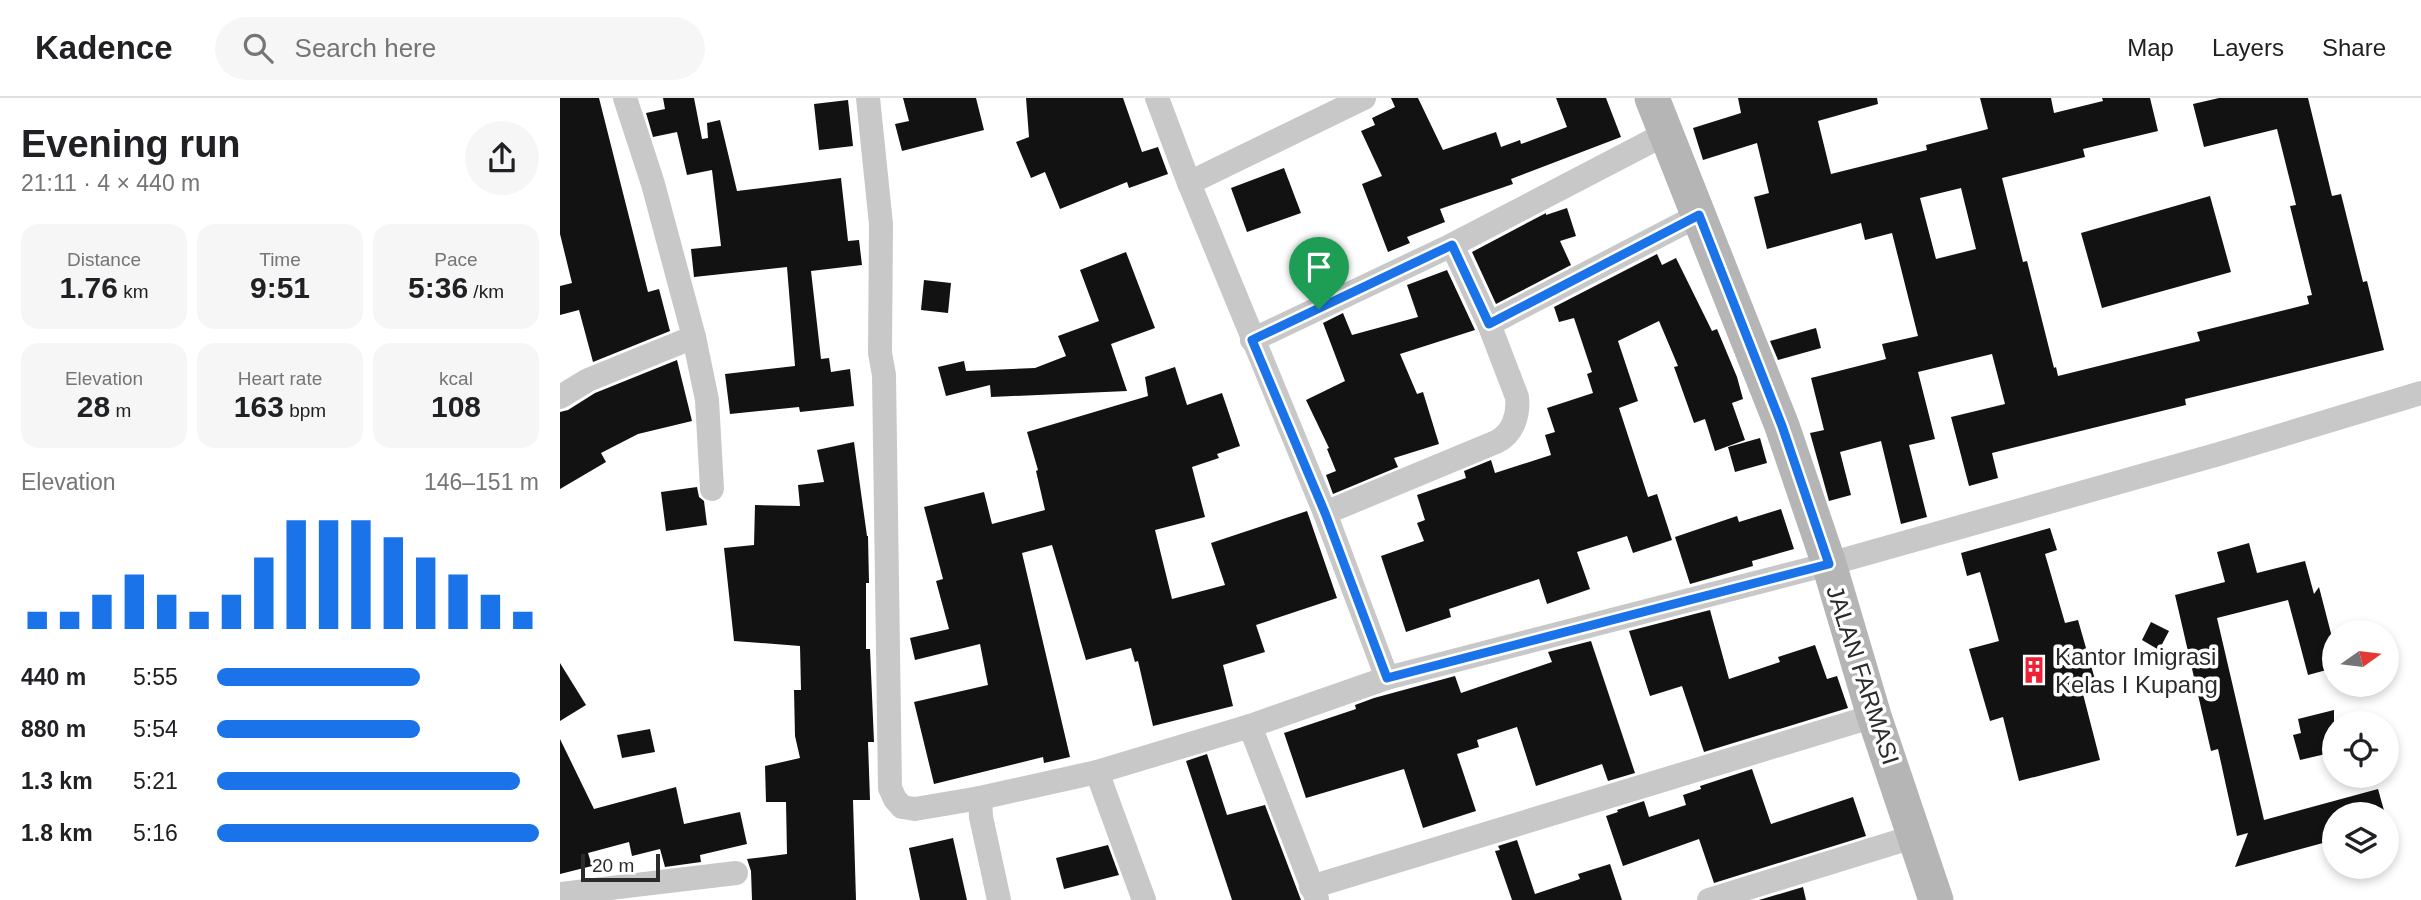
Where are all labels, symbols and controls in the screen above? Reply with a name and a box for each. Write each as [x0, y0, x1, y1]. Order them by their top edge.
search box [215, 17, 705, 80]
text: Kadence [35, 29, 173, 66]
icon: search [239, 29, 277, 67]
text: Search here [295, 33, 436, 63]
text: Map [2127, 34, 2174, 61]
text: Layers [2212, 34, 2284, 61]
text: Share [2322, 34, 2386, 61]
button: share [465, 121, 539, 195]
text: Evening run [21, 123, 241, 165]
text: 21:11 · 4 × 440 m [21, 170, 200, 196]
pin [1289, 237, 1349, 309]
icon: arrive [1300, 248, 1338, 286]
text: Distance [67, 249, 141, 270]
text: Time [259, 249, 301, 270]
text: Pace [434, 249, 478, 270]
text: 1.76 [60, 271, 118, 304]
text: 9:51 [250, 271, 310, 304]
text: 5:36 [408, 271, 468, 304]
text: km [118, 281, 149, 302]
text: /km [468, 281, 504, 302]
text: Elevation [65, 368, 143, 389]
text: Heart rate [238, 368, 322, 389]
text: kcal [439, 368, 473, 389]
text: 28 [77, 390, 110, 423]
text: 163 [234, 390, 284, 423]
text: 108 [431, 390, 481, 423]
text: m [110, 400, 131, 421]
text: bpm [284, 400, 326, 421]
text: Elevation [21, 469, 116, 495]
text: 146–151 m [424, 469, 539, 495]
street label: JALAN FARMASI [1821, 582, 1905, 768]
north arrow [2322, 620, 2399, 696]
map controls [2322, 620, 2399, 879]
place label: Kantor Imigrasi Kelas I Kupang [2055, 643, 2218, 698]
building icon: Kantor Imigrasi Kelas I Kupang [2019, 655, 2049, 685]
text: 440 m [21, 664, 86, 690]
text: 5:55 [133, 664, 178, 690]
button: locate [2322, 711, 2399, 788]
text: 880 m [21, 716, 86, 742]
text: 5:54 [133, 716, 178, 742]
text: 1.3 km [21, 768, 93, 794]
text: 5:21 [133, 768, 178, 794]
button: layers [2322, 802, 2399, 879]
text: 1.8 km [21, 820, 93, 846]
text: 5:16 [133, 820, 178, 846]
scale bar [581, 851, 660, 883]
text: 20 m [592, 855, 634, 876]

